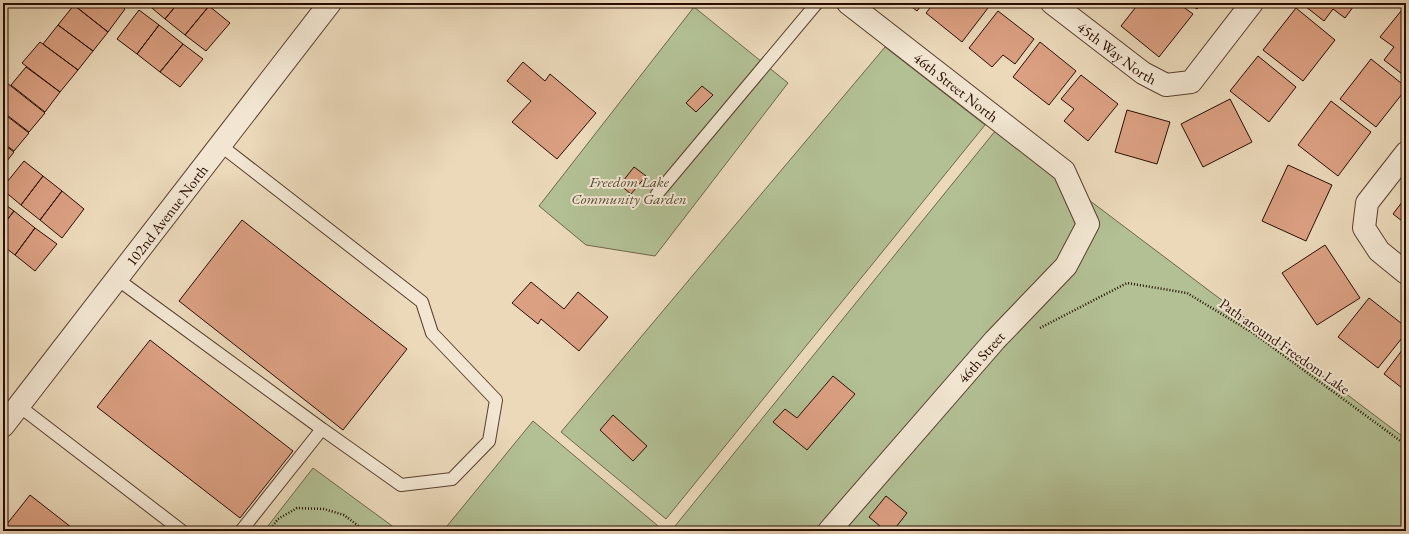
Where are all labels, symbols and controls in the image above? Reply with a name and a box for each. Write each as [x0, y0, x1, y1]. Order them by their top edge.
street label: 45th Way North [1074, 17, 1160, 88]
street label: 46th Street North [910, 48, 1002, 126]
street label: 102nd Avenue North [121, 160, 212, 269]
park label: Freedom Lake Community Garden [571, 172, 687, 208]
street label: Path around Freedom Lake [1216, 294, 1354, 398]
street label: 46th Street [953, 326, 1009, 387]

